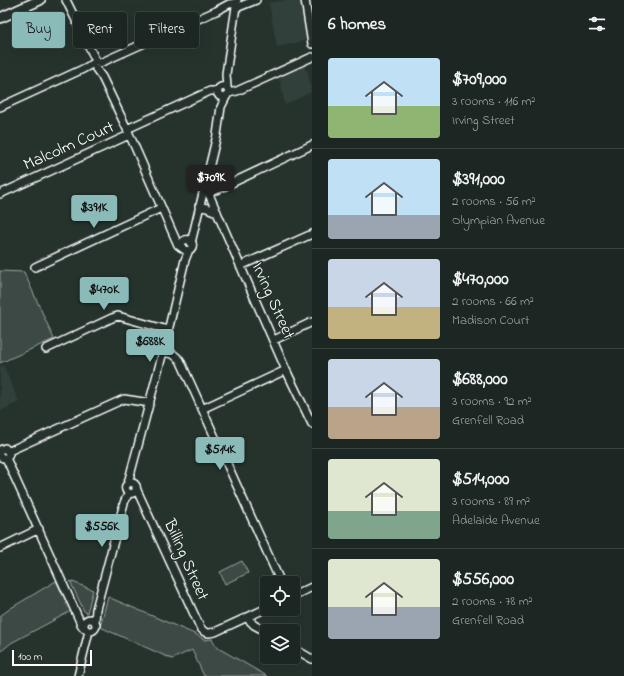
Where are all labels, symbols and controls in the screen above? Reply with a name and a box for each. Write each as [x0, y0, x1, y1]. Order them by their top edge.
chip: Buy [12, 12, 65, 48]
chip: Rent [73, 12, 127, 48]
chip: Filters [135, 12, 199, 48]
text: 6 homes [328, 12, 386, 37]
icon: filters [586, 13, 608, 35]
text: $709,000 [452, 67, 507, 92]
icon: home [360, 74, 408, 122]
text: 3 rooms · 116 m² [452, 92, 535, 111]
text: Irving Street [452, 111, 515, 130]
street label: Malcolm Court [19, 115, 119, 177]
pin: $709K [183, 165, 239, 199]
text: $391,000 [452, 167, 505, 192]
text: $709K [196, 168, 226, 187]
icon: home [360, 175, 408, 223]
text: 2 rooms · 56 m² [452, 192, 536, 211]
pin: $391K [66, 195, 122, 229]
text: $391K [80, 198, 108, 217]
text: Olympian Avenue [452, 211, 545, 230]
street label: Irving Street [243, 258, 301, 345]
text: $470,000 [452, 267, 509, 292]
icon: home [360, 275, 408, 323]
pin: $470K [76, 277, 132, 311]
text: $470K [89, 280, 119, 299]
text: 2 rooms · 66 m² [452, 292, 534, 311]
text: Madison Court [452, 311, 529, 330]
pin: $688K [122, 329, 178, 363]
text: $688K [135, 332, 165, 351]
text: $688,000 [452, 367, 507, 392]
icon: home [360, 375, 408, 423]
text: 3 rooms · 92 m² [452, 392, 532, 411]
text: Grenfell Road [452, 411, 524, 430]
pin: $514K [192, 437, 248, 471]
text: $514K [204, 440, 236, 459]
text: $514,000 [452, 467, 509, 492]
icon: home [360, 475, 408, 523]
text: 3 rooms · 89 m² [452, 492, 530, 511]
text: Adelaide Avenue [452, 511, 540, 530]
pin: $556K [74, 514, 130, 548]
street label: Billing Street [155, 515, 215, 606]
text: $556K [85, 517, 119, 536]
text: $556,000 [452, 567, 514, 592]
icon: home [360, 575, 408, 623]
map controls [260, 576, 300, 664]
button: locate [260, 576, 300, 616]
text: 2 rooms · 78 m² [452, 592, 533, 611]
text: Grenfell Road [452, 611, 524, 630]
button: layers [260, 624, 300, 664]
scale bar [12, 648, 92, 667]
text: 100 m [18, 649, 42, 665]

